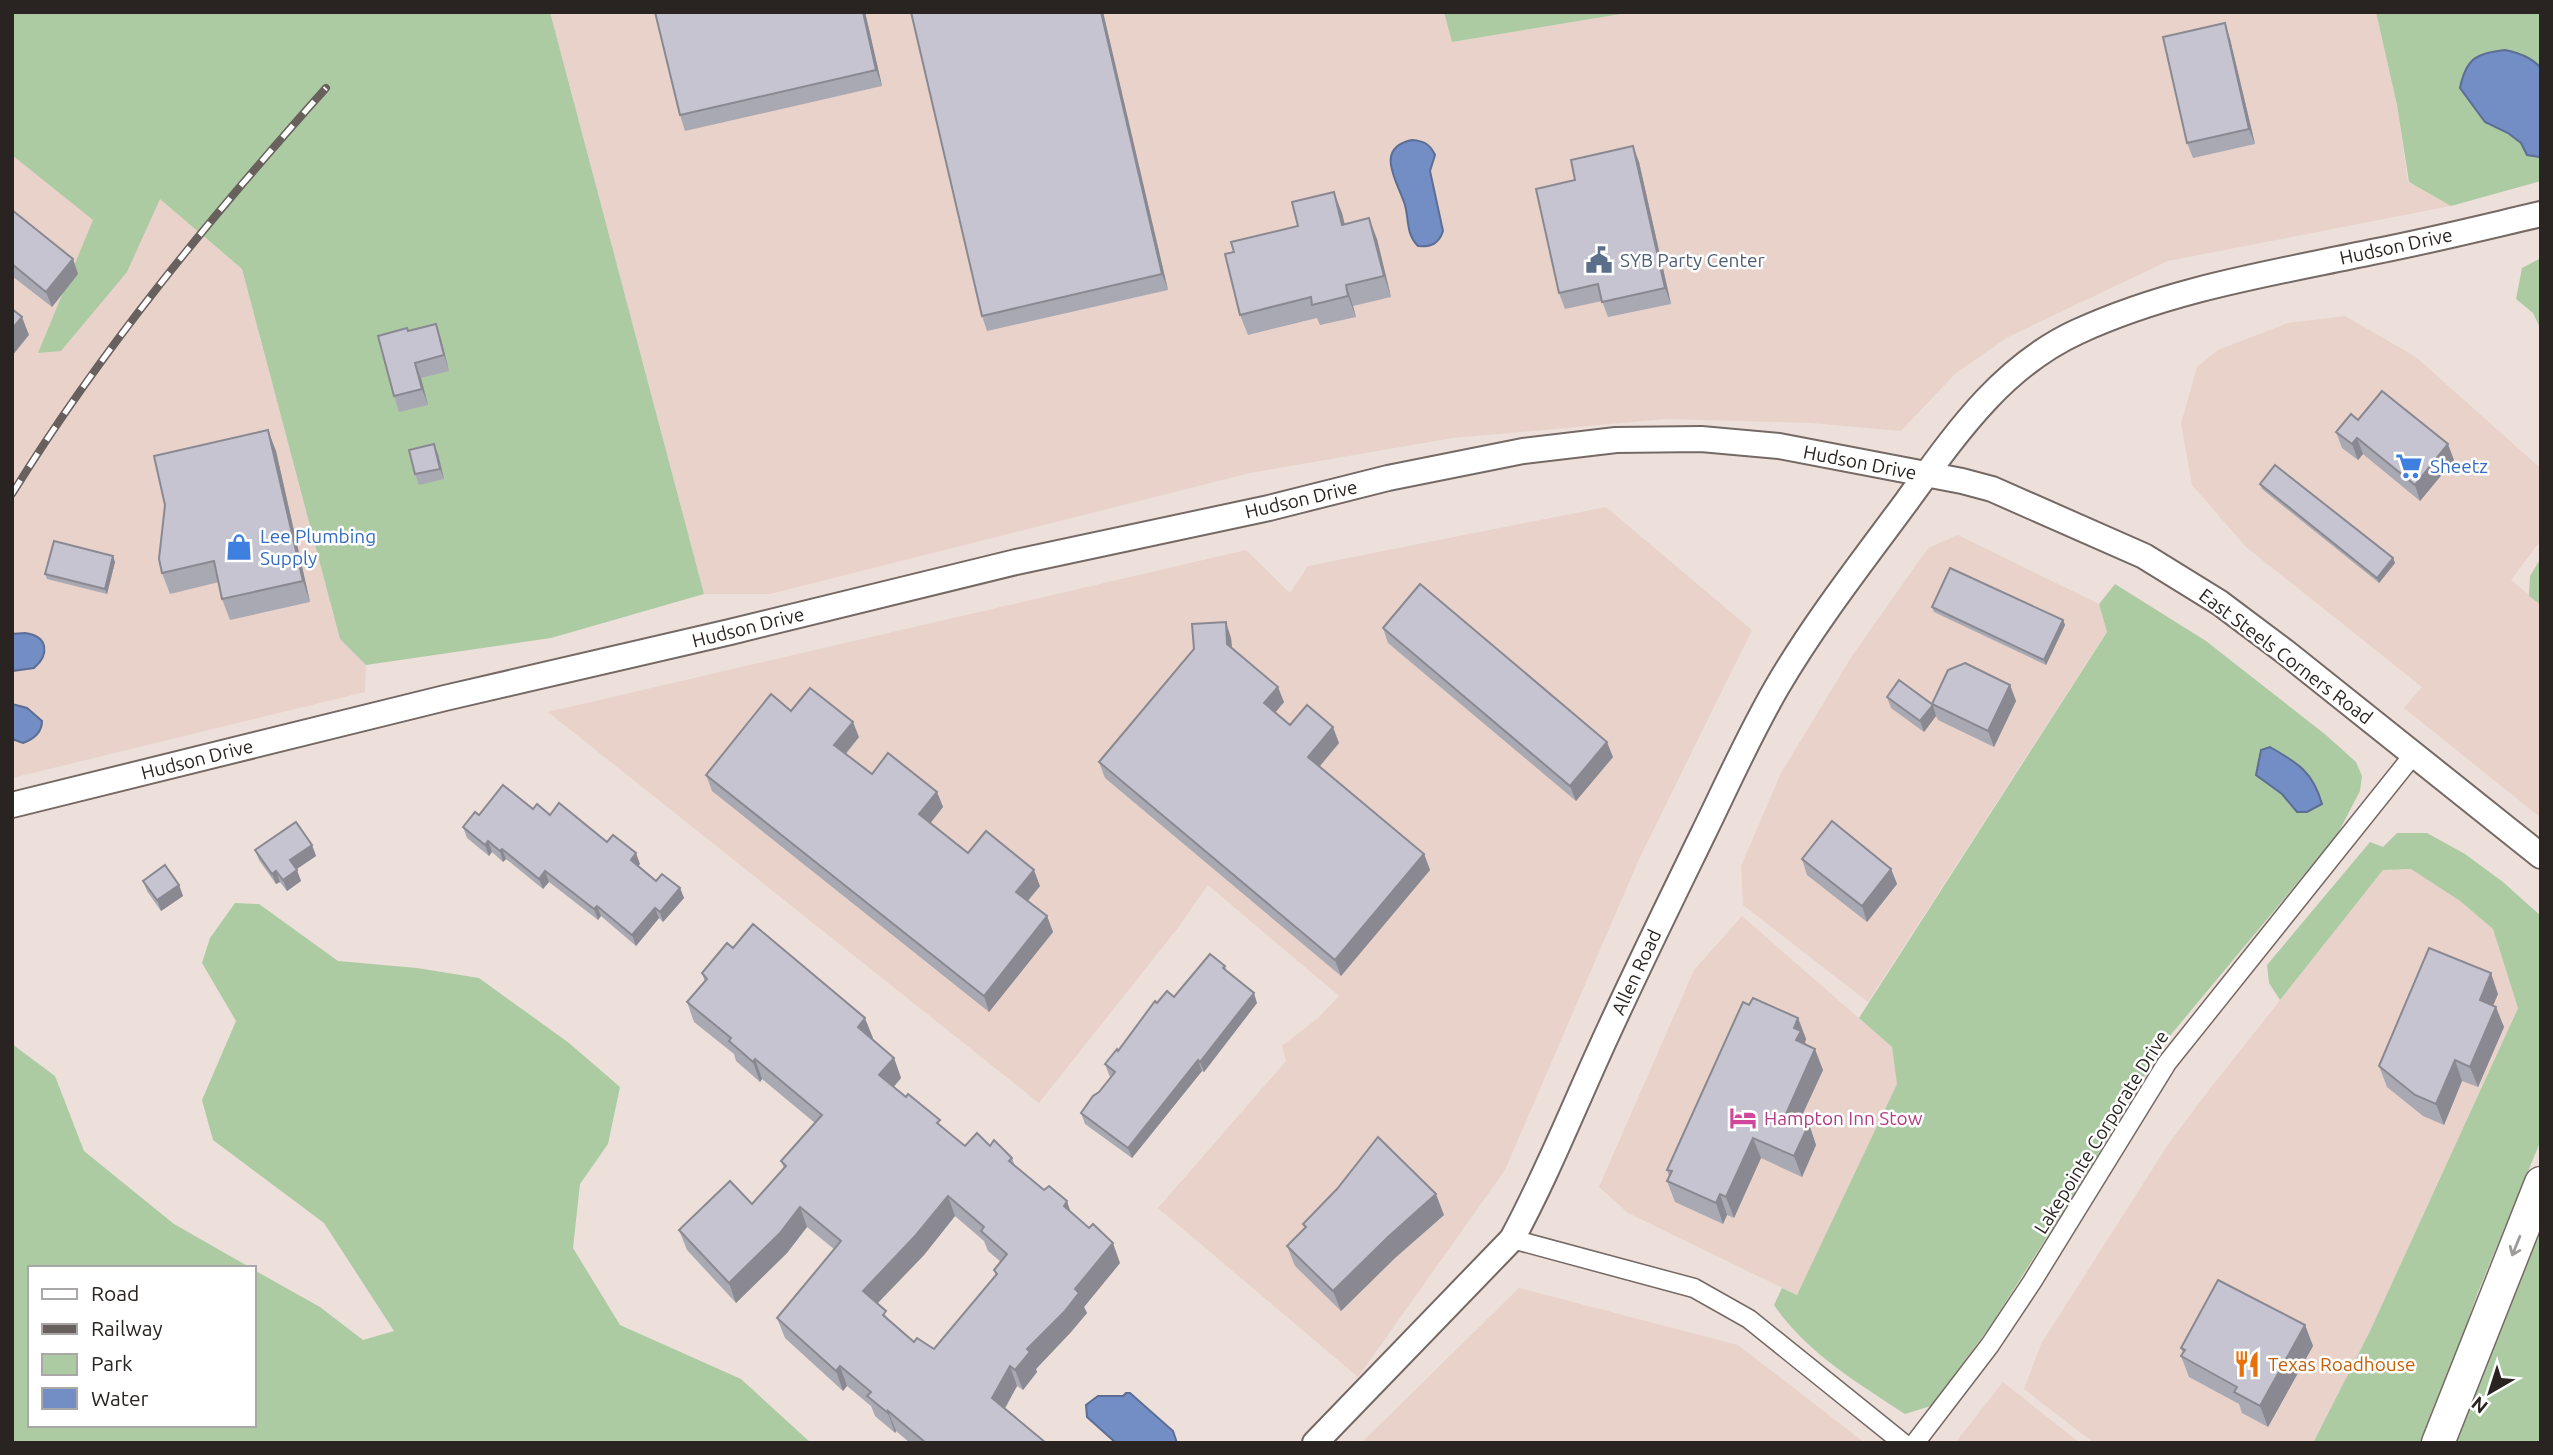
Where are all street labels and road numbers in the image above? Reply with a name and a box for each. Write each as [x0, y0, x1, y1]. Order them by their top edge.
street label: Hudson Drive [2338, 223, 2454, 269]
street label: Hudson Drive [1802, 440, 1918, 484]
street label: Hudson Drive [1243, 475, 1359, 523]
street label: East Steels Corners Road [2195, 584, 2377, 728]
street label: Hudson Drive [690, 602, 806, 652]
street label: Hudson Drive [139, 734, 255, 784]
street label: Allen Road [1607, 926, 1665, 1018]
street label: Lakepointe Corporate Drive [2029, 1026, 2173, 1238]

